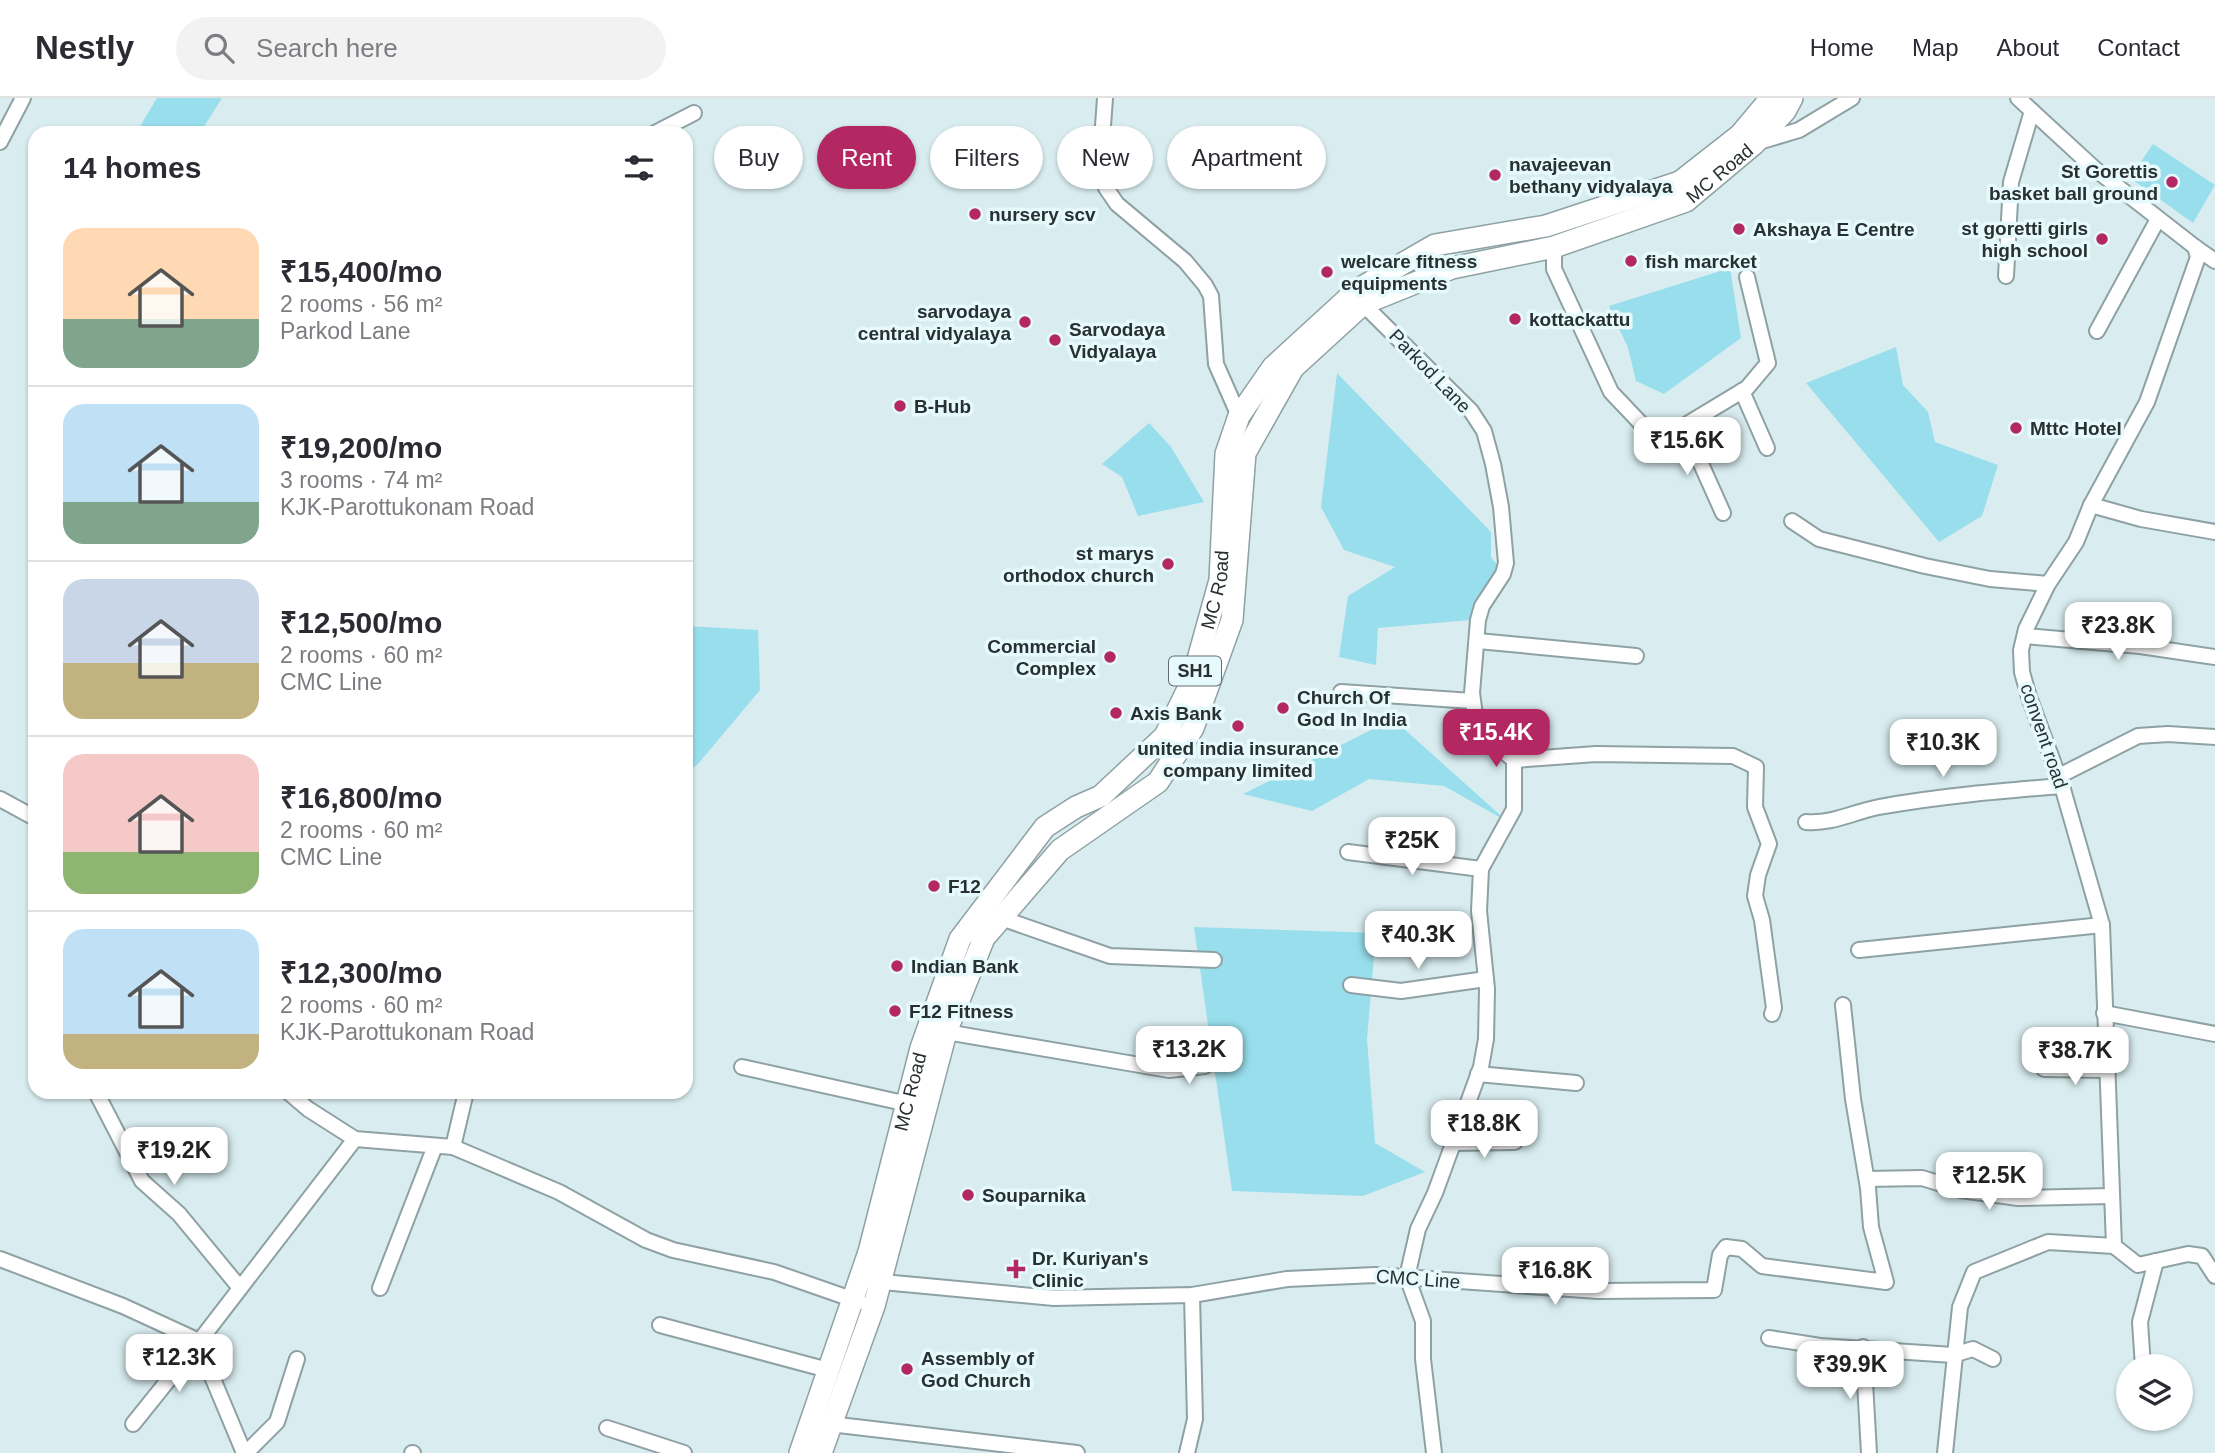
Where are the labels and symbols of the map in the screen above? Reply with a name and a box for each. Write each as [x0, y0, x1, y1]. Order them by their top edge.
street label: MC Road [1682, 139, 1757, 207]
place label: navajeevan bethany vidyalaya [1509, 154, 1673, 197]
place label: St Gorettis basket ball ground [1989, 161, 2158, 204]
marker: navajeevan bethany vidyalaya [1487, 167, 1503, 183]
marker: St Gorettis basket ball ground [2164, 174, 2180, 190]
place label: nursery scv [989, 204, 1096, 225]
marker: nursery scv [967, 206, 983, 222]
place label: st goretti girls high school [1961, 218, 2088, 261]
place label: Akshaya E Centre [1753, 219, 1915, 240]
marker: Akshaya E Centre [1731, 221, 1747, 237]
marker: st goretti girls high school [2094, 231, 2110, 247]
place label: welcare fitness equipments [1340, 251, 1477, 294]
place label: fish marcket [1645, 251, 1758, 272]
marker: fish marcket [1623, 253, 1639, 269]
marker: welcare fitness equipments [1319, 264, 1335, 280]
place label: sarvodaya central vidyalaya [858, 301, 1011, 344]
place label: kottackattu [1529, 309, 1630, 330]
marker: kottackattu [1507, 311, 1523, 327]
marker: sarvodaya central vidyalaya [1017, 314, 1033, 330]
place label: Sarvodaya Vidyalaya [1069, 319, 1166, 362]
street label: Parkod Lane [1385, 325, 1475, 417]
marker: Sarvodaya Vidyalaya [1047, 332, 1063, 348]
place label: B-Hub [914, 396, 971, 417]
marker: B-Hub [892, 398, 908, 414]
pin: ₹15.6K [1630, 418, 1744, 477]
place label: Mttc Hotel [2030, 418, 2122, 439]
marker: Mttc Hotel [2008, 420, 2024, 436]
place label: st marys orthodox church [1003, 543, 1154, 586]
street label: MC Road [1196, 550, 1232, 632]
marker: st marys orthodox church [1160, 556, 1176, 572]
pin: ₹23.8K [2061, 602, 2175, 662]
place label: Commercial Complex [987, 636, 1096, 679]
marker: Commercial Complex [1102, 649, 1118, 665]
road number: SH1 [1169, 656, 1221, 686]
street label: convent road [2016, 681, 2072, 791]
place label: Church Of God In India [1297, 687, 1407, 730]
marker: Church Of God In India [1275, 700, 1291, 716]
place label: Axis Bank [1130, 703, 1222, 724]
marker: Axis Bank [1108, 705, 1124, 721]
pin: ₹15.4K [1439, 710, 1553, 769]
marker: united india insurance company limited [1230, 718, 1246, 734]
pin: ₹10.3K [1886, 720, 2000, 779]
place label: united india insurance company limited [1137, 738, 1339, 781]
pin: ₹25K [1371, 818, 1453, 877]
place label: F12 [948, 876, 981, 897]
marker: F12 [926, 878, 942, 894]
pin: ₹40.3K [1361, 912, 1475, 971]
place label: Indian Bank [911, 956, 1019, 977]
marker: Indian Bank [889, 958, 905, 974]
place label: F12 Fitness [909, 1001, 1014, 1022]
marker: F12 Fitness [887, 1003, 903, 1019]
pin: ₹13.2K [1132, 1026, 1246, 1086]
pin: ₹38.7K [2018, 1028, 2132, 1087]
street label: MC Road [890, 1050, 930, 1133]
pin: ₹18.8K [1427, 1100, 1541, 1160]
pin: ₹19.2K [117, 1128, 231, 1187]
pin: ₹12.5K [1932, 1152, 2046, 1212]
place label: Souparnika [982, 1185, 1086, 1206]
marker: Souparnika [960, 1187, 976, 1203]
place label: Dr. Kuriyan's Clinic [1032, 1248, 1148, 1291]
pin: ₹16.8K [1498, 1248, 1612, 1307]
marker: Dr. Kuriyan's Clinic [1006, 1259, 1026, 1279]
street label: CMC Line [1375, 1266, 1461, 1292]
pin: ₹12.3K [122, 1334, 236, 1394]
pin: ₹39.9K [1793, 1342, 1907, 1401]
place label: Assembly of God Church [921, 1348, 1035, 1391]
marker: Assembly of God Church [899, 1361, 915, 1377]

